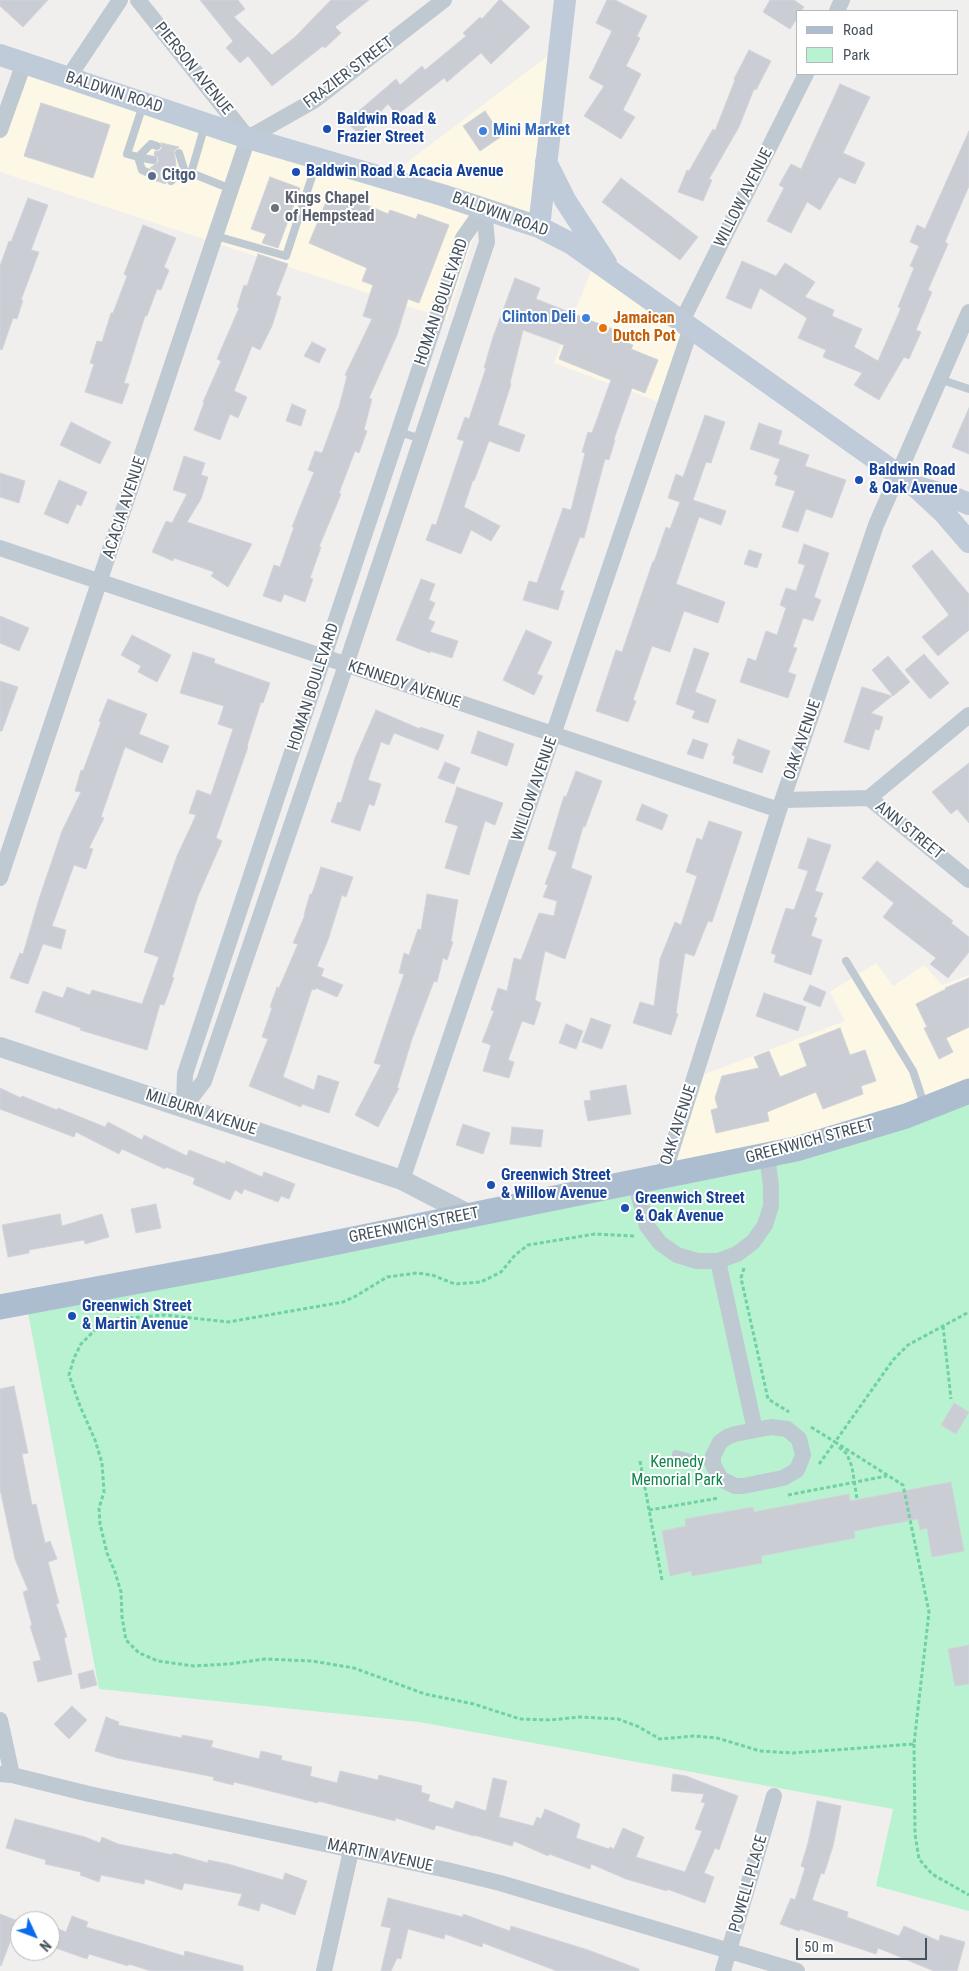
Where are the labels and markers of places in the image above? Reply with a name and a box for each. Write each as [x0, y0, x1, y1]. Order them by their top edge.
place label: Baldwin Road & Frazier Street [337, 110, 436, 148]
place label: Mini Market [493, 121, 570, 141]
marker: Baldwin Road & Frazier Street [321, 123, 333, 135]
marker: Mini Market [477, 125, 489, 137]
place label: Baldwin Road & Acacia Avenue [306, 162, 503, 182]
place label: Citgo [162, 166, 196, 186]
marker: Baldwin Road & Acacia Avenue [290, 166, 302, 178]
marker: Citgo [146, 170, 158, 182]
place label: Kings Chapel of Hempstead [285, 189, 374, 227]
marker: Kings Chapel of Hempstead [269, 202, 281, 214]
place label: Clinton Deli [502, 308, 576, 328]
place label: Jamaican Dutch Pot [613, 309, 676, 347]
marker: Clinton Deli [580, 312, 592, 324]
marker: Jamaican Dutch Pot [597, 322, 609, 334]
place label: Baldwin Road & Oak Avenue [869, 461, 958, 499]
marker: Baldwin Road & Oak Avenue [853, 474, 865, 486]
place label: Greenwich Street & Willow Avenue [501, 1166, 611, 1204]
marker: Greenwich Street & Willow Avenue [485, 1179, 497, 1191]
place label: Greenwich Street & Oak Avenue [635, 1189, 745, 1227]
marker: Greenwich Street & Oak Avenue [619, 1202, 631, 1214]
place label: Greenwich Street & Martin Avenue [82, 1297, 192, 1335]
marker: Greenwich Street & Martin Avenue [66, 1310, 78, 1322]

